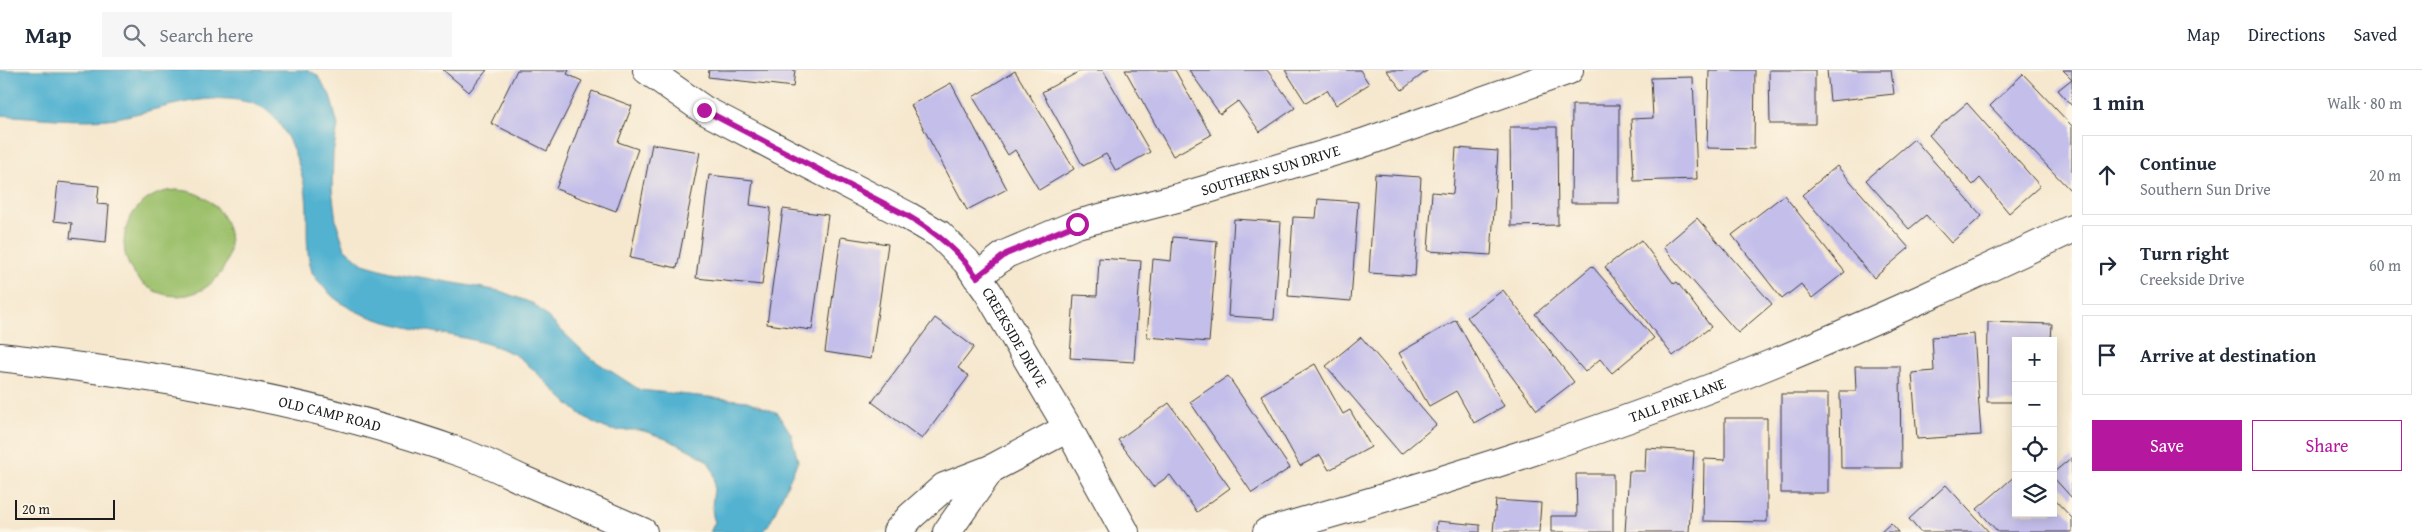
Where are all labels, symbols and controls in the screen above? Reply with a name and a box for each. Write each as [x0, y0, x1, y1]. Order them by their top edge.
search box [102, 12, 452, 57]
text: Map [25, 17, 72, 52]
icon: search [120, 21, 148, 49]
text: Search here [160, 21, 253, 49]
text: Map [2187, 21, 2220, 48]
text: Directions [2248, 21, 2325, 48]
text: Saved [2353, 21, 2397, 48]
text: 1 min [2092, 87, 2144, 118]
text: Walk · 80 m [2327, 91, 2402, 115]
route end [693, 99, 716, 122]
street label: SOUTHERN SUN DRIVE [1198, 139, 1343, 201]
text: Continue [2140, 149, 2217, 177]
icon: ahead [2093, 161, 2121, 189]
text: 20 m [2369, 163, 2401, 187]
text: Southern Sun Drive [2140, 177, 2271, 201]
route start [1066, 213, 1089, 236]
text: Turn right [2140, 239, 2229, 267]
icon: right [2093, 251, 2121, 279]
text: 60 m [2369, 253, 2401, 277]
text: Creekside Drive [2140, 267, 2245, 291]
street label: CREEKSIDE DRIVE [977, 283, 1053, 391]
map controls [2012, 337, 2057, 517]
button: + [2012, 337, 2057, 382]
icon: arrive [2093, 341, 2121, 369]
text: Arrive at destination [2140, 341, 2316, 369]
street label: TALL PINE LANE [1626, 372, 1729, 428]
button: − [2012, 382, 2057, 427]
street label: OLD CAMP ROAD [277, 390, 384, 436]
button: Save [2092, 420, 2242, 471]
button: Share [2252, 420, 2402, 471]
button: locate [2012, 427, 2057, 472]
button: layers [2012, 472, 2057, 517]
scale bar [15, 497, 115, 520]
text: 20 m [22, 499, 50, 519]

